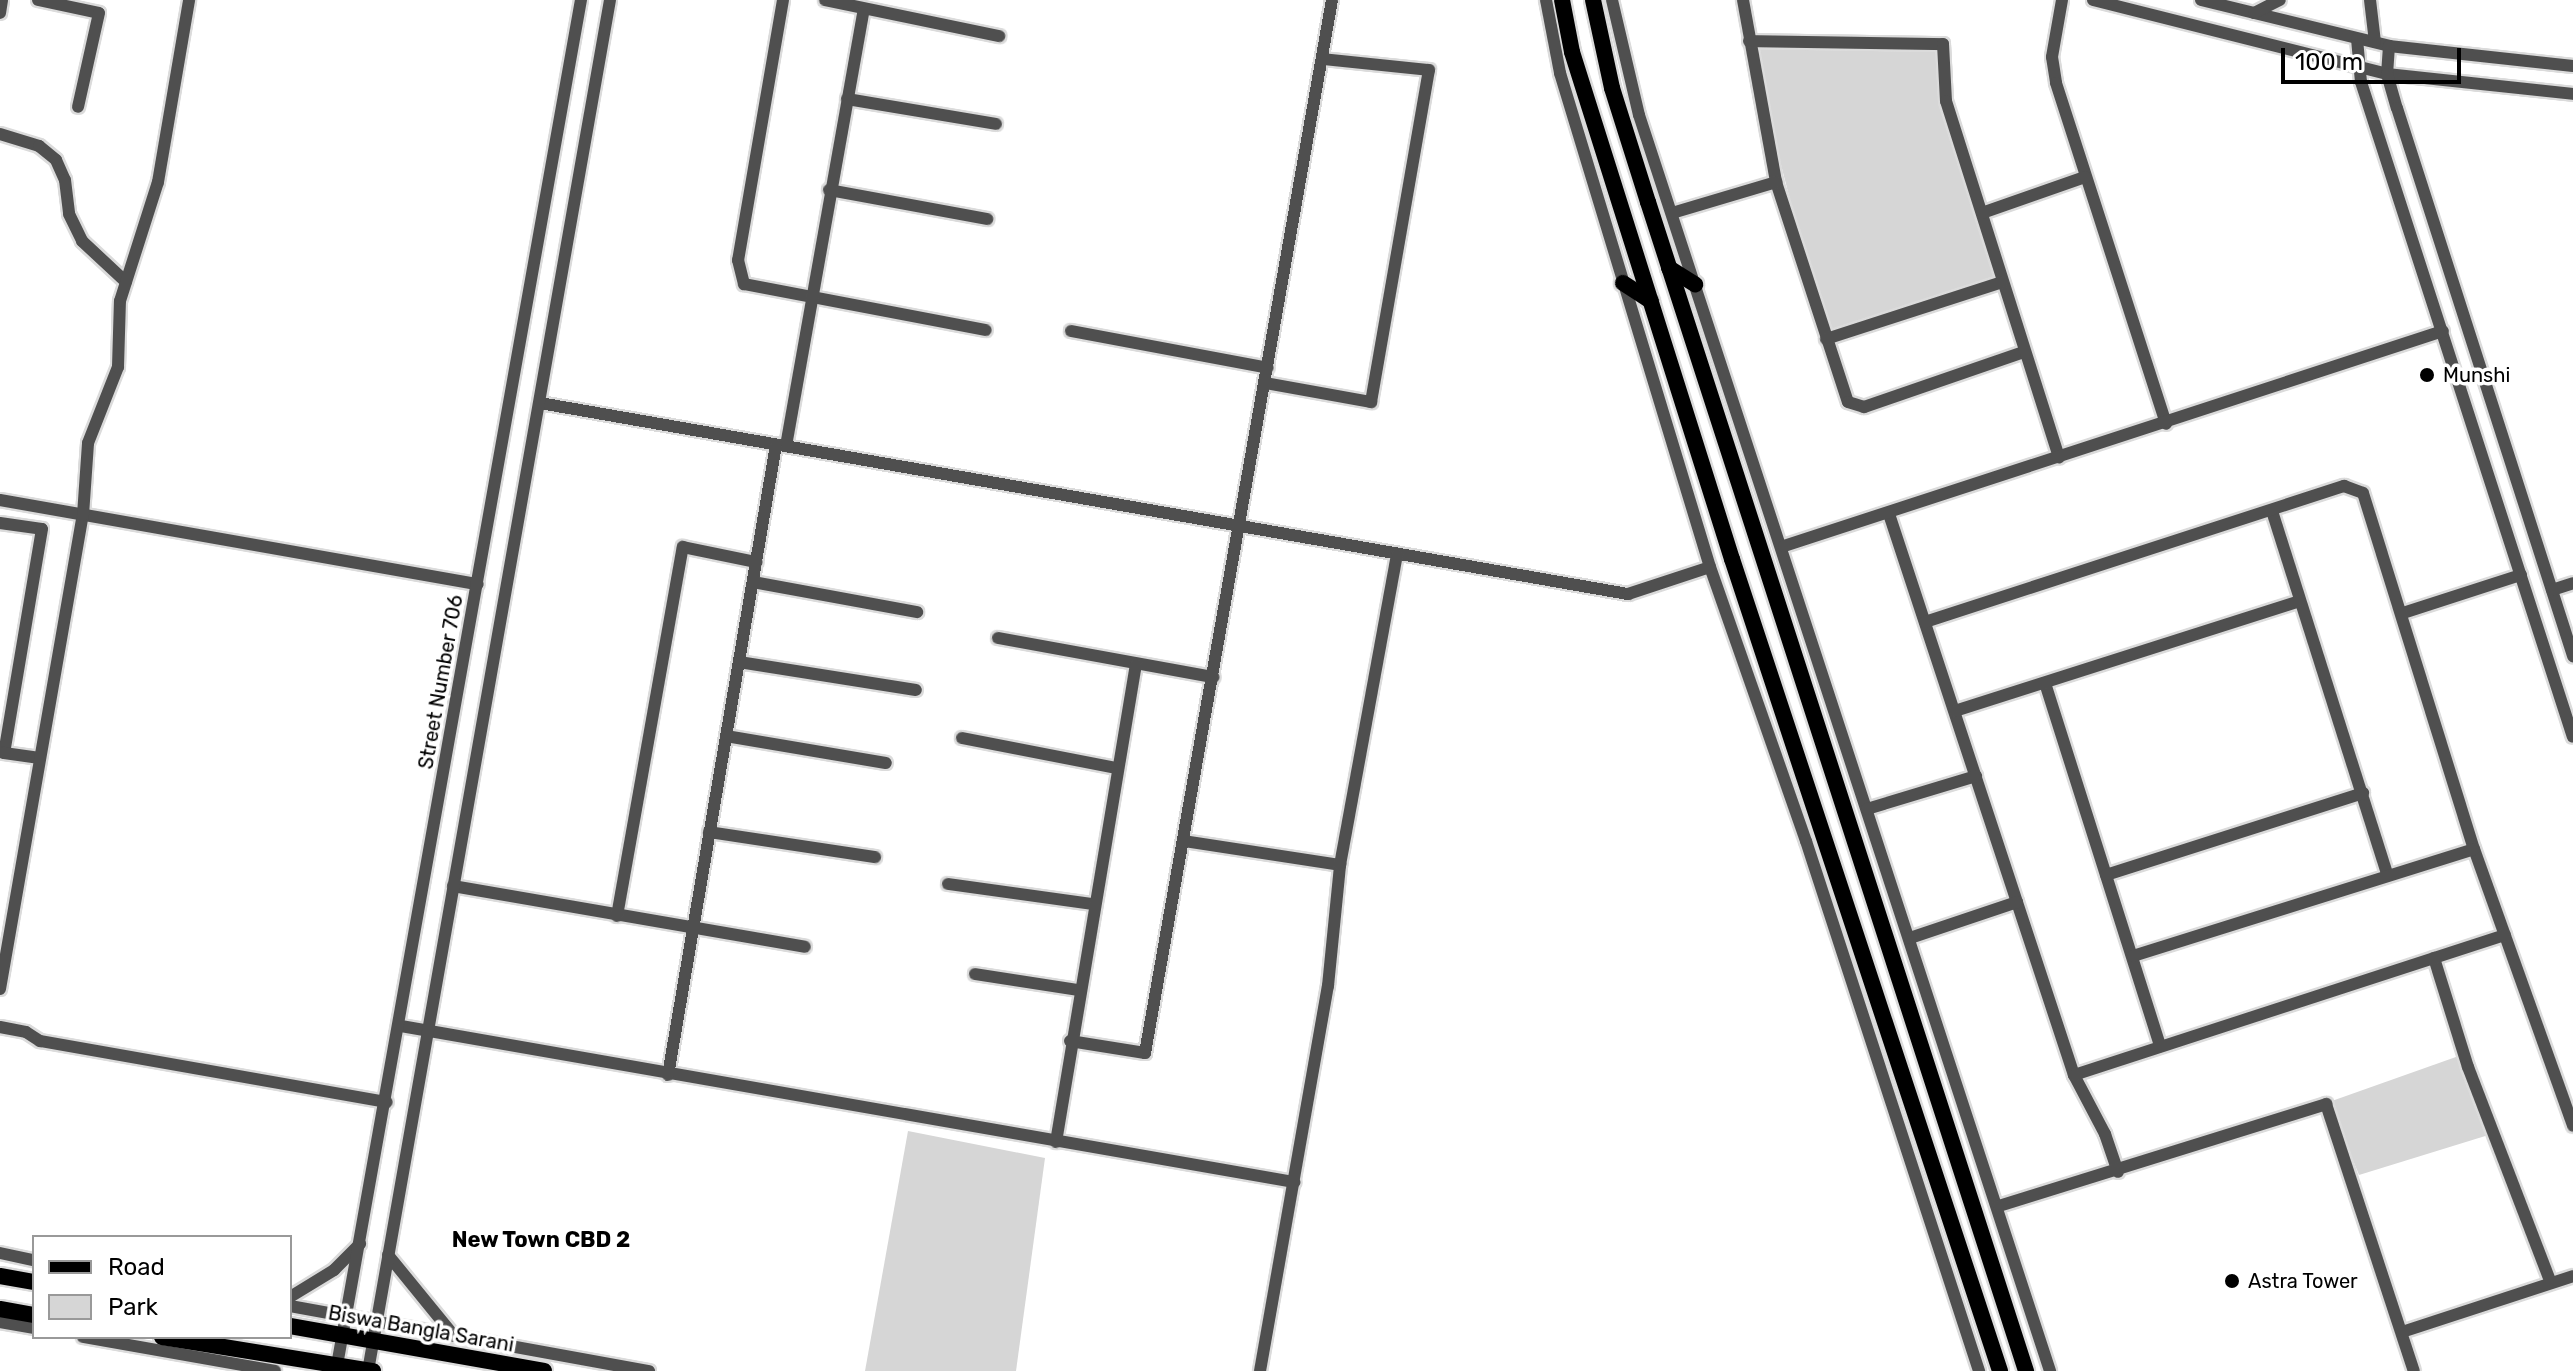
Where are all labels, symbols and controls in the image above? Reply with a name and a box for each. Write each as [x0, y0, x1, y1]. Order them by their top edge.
scale bar [2285, 32, 2465, 82]
text: 100 m [2295, 48, 2363, 76]
place label: Munshi [2443, 363, 2510, 387]
marker: Munshi [2418, 366, 2436, 384]
street label: Street Number 706 [414, 593, 468, 771]
district label: New Town CBD 2 [451, 1227, 631, 1253]
legend [32, 1235, 292, 1339]
text: Road [108, 1253, 165, 1281]
place label: Astra Tower [2248, 1269, 2358, 1293]
marker: Astra Tower [2223, 1272, 2241, 1290]
text: Park [108, 1293, 158, 1321]
street label: Biswa Bangla Sarani [326, 1301, 516, 1357]

